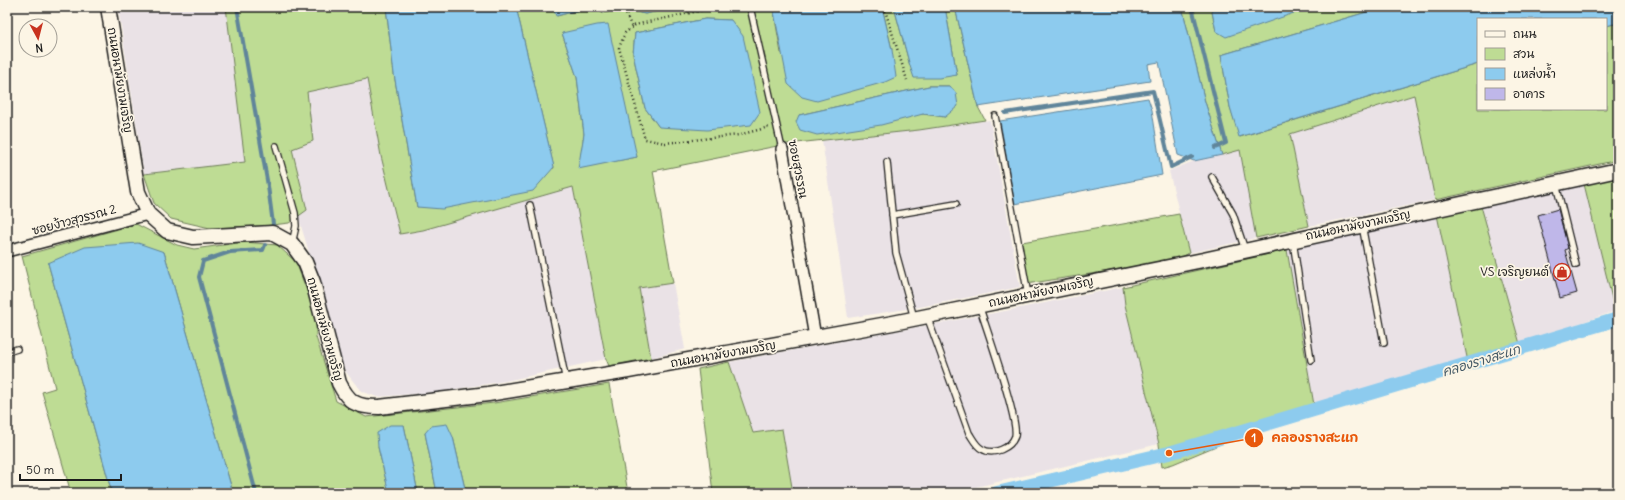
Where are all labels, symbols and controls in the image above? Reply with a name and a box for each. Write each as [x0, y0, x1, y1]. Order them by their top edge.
north arrow [18, 18, 58, 58]
legend [1477, 18, 1607, 110]
street label: ถนนอนามัยงามเจริญ [105, 26, 136, 134]
text: ถนน [1513, 26, 1537, 41]
text: N [35, 41, 44, 55]
text: สวน [1513, 46, 1534, 61]
text: แหล่งน้ำ [1513, 63, 1556, 81]
text: อาคาร [1513, 86, 1545, 101]
street label: ซอยสุวรรณ [783, 138, 812, 201]
street label: ซอยง้าวสุวรรณ 2 [30, 201, 119, 240]
street label: ถนนอนามัยงามเจริญ [1304, 206, 1412, 243]
shop icon: VS เจริญยนต์ [1552, 262, 1572, 282]
place label: VS เจริญยนต์ [1480, 264, 1549, 279]
street label: ถนนอนามัยงามเจริญ [987, 273, 1095, 310]
street label: ถนนอนามัยงามเจริญ [304, 275, 347, 382]
street label: ถนนอนามัยงามเจริญ [669, 337, 777, 370]
water label: คลองรางสะแก [1440, 340, 1523, 380]
callout: คลองรางสะแก [1244, 425, 1366, 450]
text: คลองรางสะแก [1272, 429, 1359, 446]
text: 1 [1252, 430, 1256, 445]
scale bar [20, 456, 121, 482]
text: 50 m [26, 462, 55, 477]

